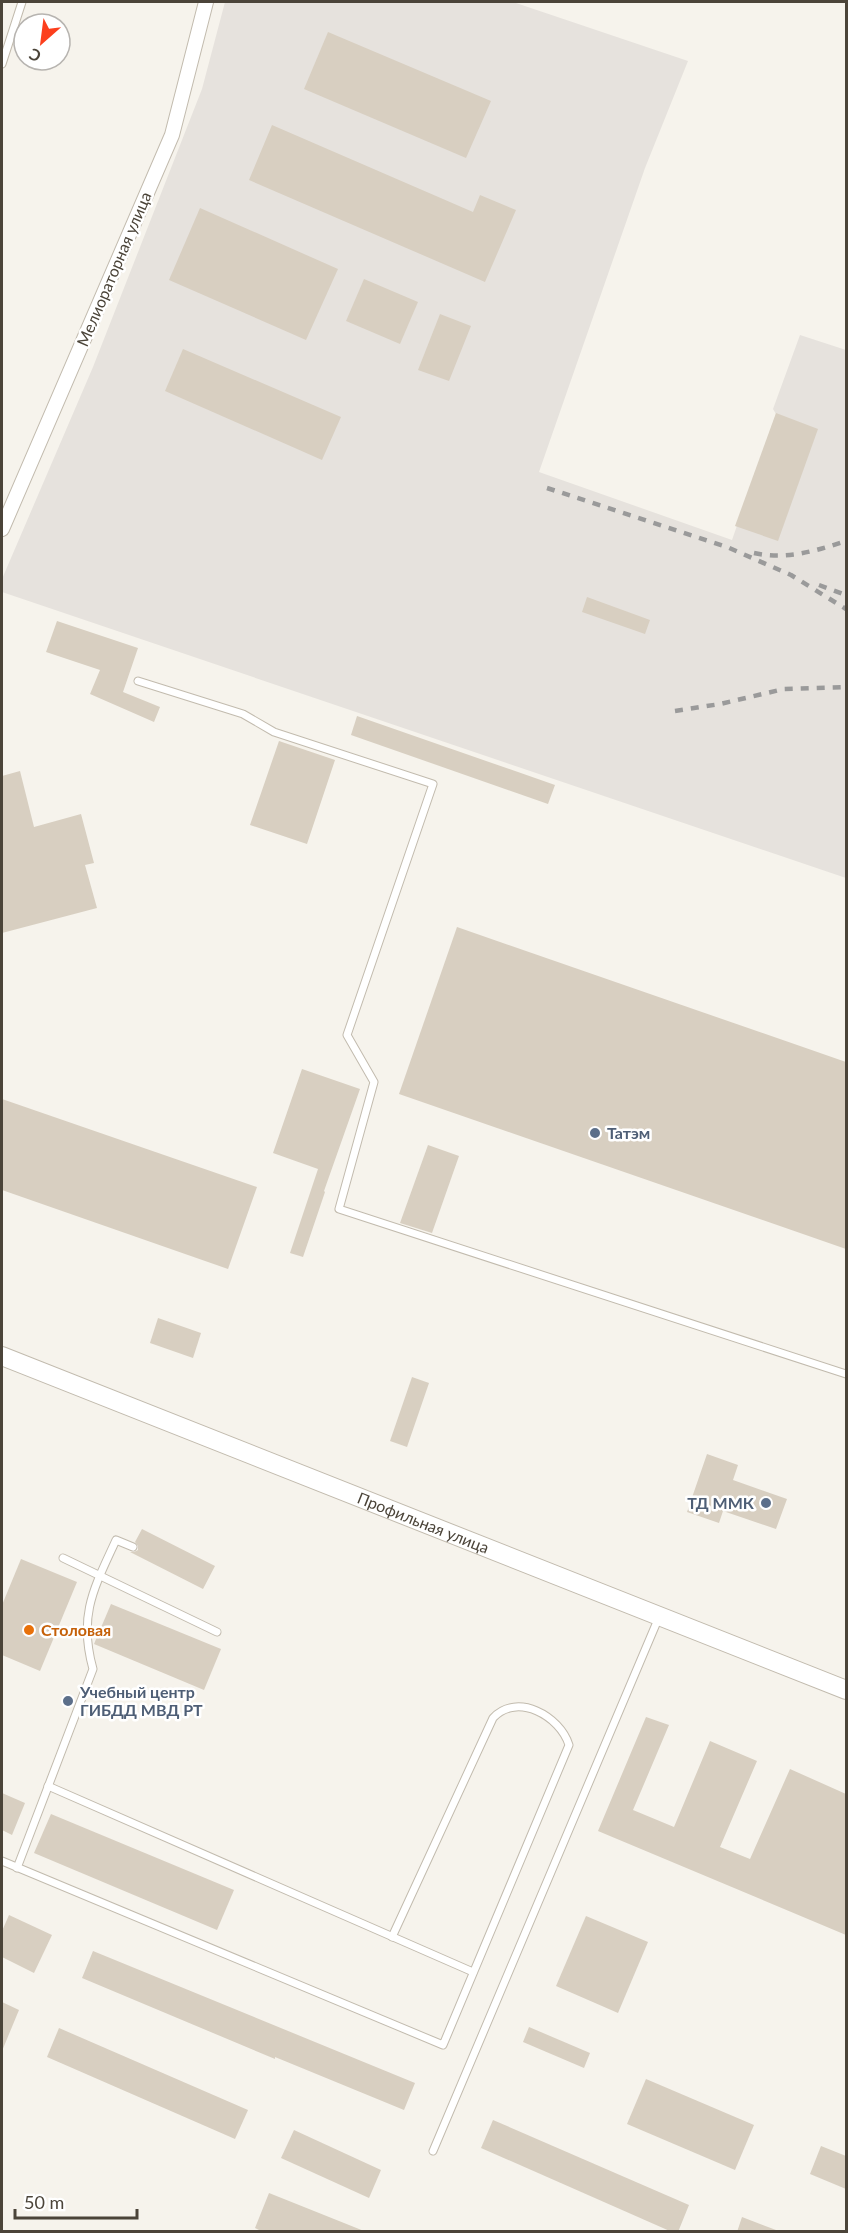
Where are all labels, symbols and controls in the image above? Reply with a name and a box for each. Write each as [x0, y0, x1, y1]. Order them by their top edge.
north arrow [12, 12, 72, 72]
text: С [25, 45, 44, 67]
street label: Мелиораторная улица [72, 189, 155, 349]
place label: Татэм [607, 1123, 650, 1142]
marker: Татэм [588, 1126, 602, 1140]
street label: Профильная улица [355, 1488, 492, 1557]
place label: ТД ММК [687, 1493, 755, 1512]
marker: ТД ММК [759, 1496, 773, 1510]
place label: Столовая [41, 1620, 111, 1639]
marker: Столовая [22, 1623, 36, 1637]
place label: Учебный центр ГИБДД МВД РТ [79, 1682, 203, 1719]
marker: Учебный центр ГИБДД МВД РТ [61, 1694, 75, 1708]
scale bar [15, 2182, 136, 2220]
text: 50 m [24, 2191, 64, 2213]

